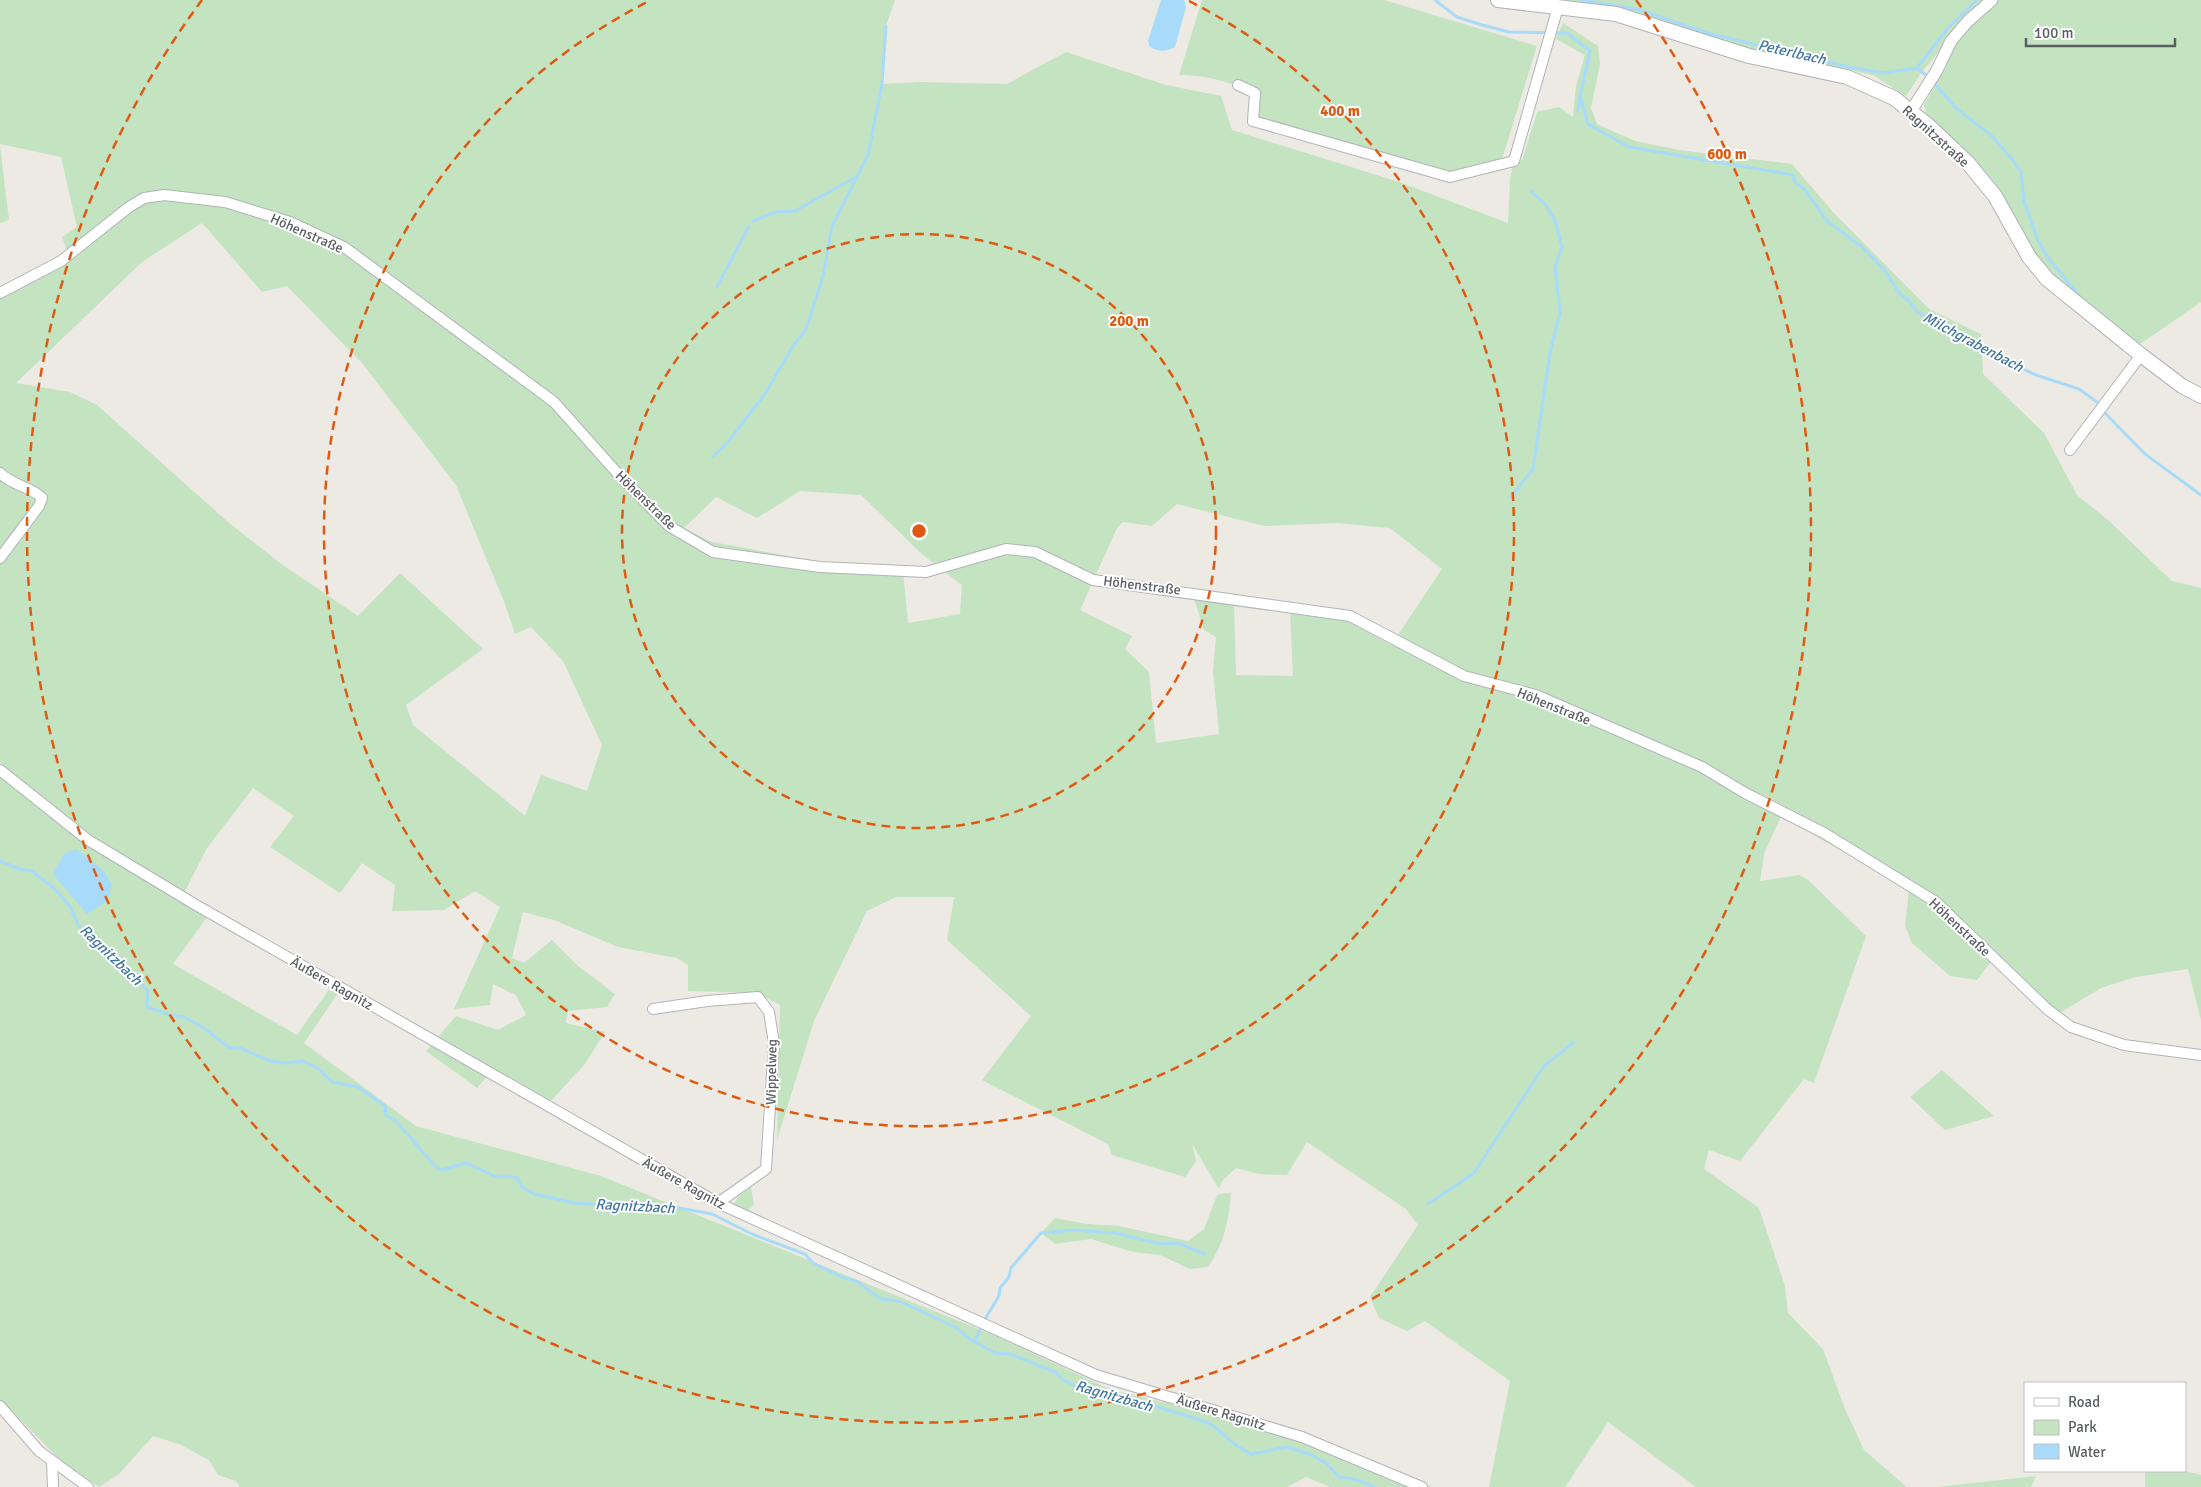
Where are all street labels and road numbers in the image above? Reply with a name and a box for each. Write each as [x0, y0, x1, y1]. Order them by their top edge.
street label: Ragnitzstraße [1899, 102, 1973, 171]
street label: Höhenstraße [268, 210, 346, 257]
street label: Höhenstraße [612, 467, 680, 534]
street label: Höhenstraße [1102, 572, 1182, 599]
street label: Höhenstraße [1514, 684, 1593, 729]
street label: Höhenstraße [1925, 895, 1994, 960]
street label: Äußere Ragnitz [288, 953, 376, 1014]
street label: Wippelweg [762, 1039, 781, 1105]
street label: Äußere Ragnitz [639, 1154, 728, 1213]
street label: Äußere Ragnitz [1174, 1391, 1267, 1434]

